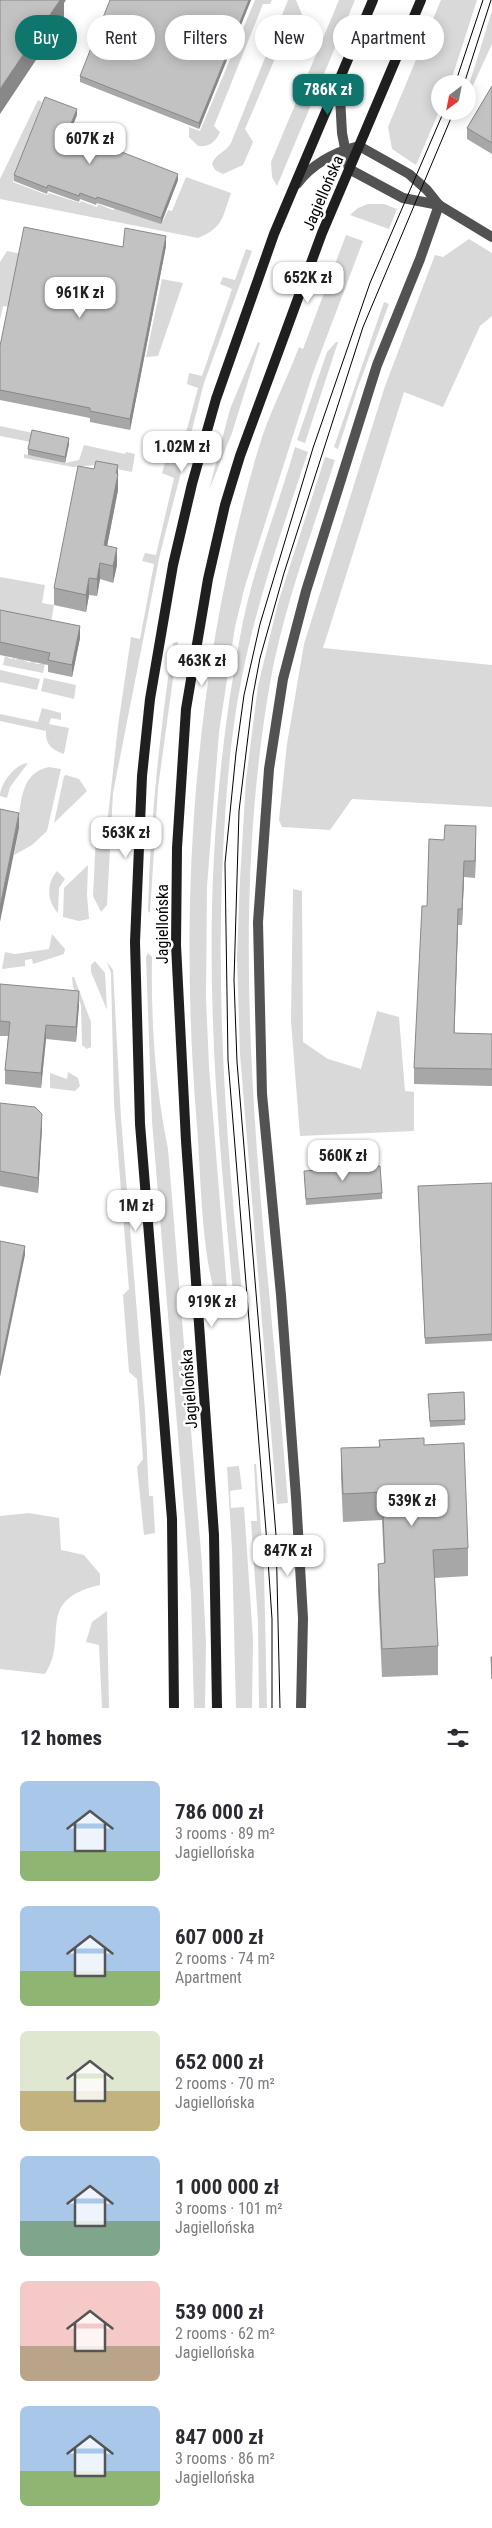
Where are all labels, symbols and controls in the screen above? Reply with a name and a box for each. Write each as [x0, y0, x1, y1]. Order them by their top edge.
chip: Buy [15, 15, 77, 60]
chip: Rent [87, 15, 155, 60]
chip: Filters [165, 15, 245, 60]
chip: New [255, 15, 323, 60]
chip: Apartment [333, 15, 444, 60]
pin: 786K zł [282, 74, 374, 116]
north arrow [431, 75, 476, 120]
map controls [431, 75, 476, 120]
text: 786K zł [304, 80, 352, 99]
pin: 607K zł [44, 122, 136, 165]
text: 607K zł [66, 129, 114, 148]
street label: Jagiellońska [299, 153, 347, 233]
pin: 652K zł [262, 262, 354, 304]
text: 652K zł [284, 268, 332, 287]
pin: 961K zł [34, 276, 126, 319]
text: 961K zł [56, 283, 104, 302]
pin: 1.02M zł [130, 430, 234, 473]
text: 1.02M zł [154, 437, 210, 456]
pin: 463K zł [156, 644, 248, 687]
text: 463K zł [178, 651, 226, 670]
pin: 563K zł [80, 816, 172, 859]
text: 563K zł [102, 823, 150, 842]
street label: Jagiellońska [153, 884, 172, 964]
pin: 560K zł [297, 1140, 389, 1182]
text: 560K zł [319, 1146, 367, 1165]
pin: 1M zł [101, 1190, 171, 1232]
text: 1M zł [118, 1196, 154, 1215]
pin: 919K zł [166, 1286, 258, 1328]
text: 919K zł [188, 1292, 236, 1311]
street label: Jagiellońska [177, 1349, 201, 1429]
pin: 539K zł [366, 1484, 458, 1527]
text: 539K zł [388, 1491, 436, 1510]
pin: 847K zł [242, 1534, 334, 1577]
text: 847K zł [264, 1541, 312, 1560]
icon: filters [444, 1724, 472, 1752]
text: 12 homes [20, 1726, 102, 1750]
text: 786 000 zł [175, 1800, 264, 1824]
icon: home [60, 1801, 120, 1861]
text: 3 rooms · 89 m² [175, 1824, 275, 1843]
text: Jagiellońska [175, 1843, 255, 1862]
text: 607 000 zł [175, 1925, 264, 1949]
icon: home [60, 1926, 120, 1986]
text: 2 rooms · 74 m² [175, 1949, 275, 1968]
text: Apartment [175, 1968, 242, 1987]
text: 652 000 zł [175, 2050, 264, 2074]
icon: home [60, 2051, 120, 2111]
text: 2 rooms · 70 m² [175, 2074, 275, 2093]
text: Jagiellońska [175, 2093, 255, 2112]
text: 1 000 000 zł [175, 2175, 279, 2199]
icon: home [60, 2176, 120, 2236]
text: 3 rooms · 101 m² [175, 2199, 283, 2218]
text: Jagiellońska [175, 2218, 255, 2237]
text: 539 000 zł [175, 2300, 264, 2324]
icon: home [60, 2301, 120, 2361]
text: 2 rooms · 62 m² [175, 2324, 275, 2343]
text: Jagiellońska [175, 2343, 255, 2362]
text: 847 000 zł [175, 2425, 264, 2449]
icon: home [60, 2426, 120, 2486]
text: 3 rooms · 86 m² [175, 2449, 275, 2468]
text: Jagiellońska [175, 2468, 255, 2487]

